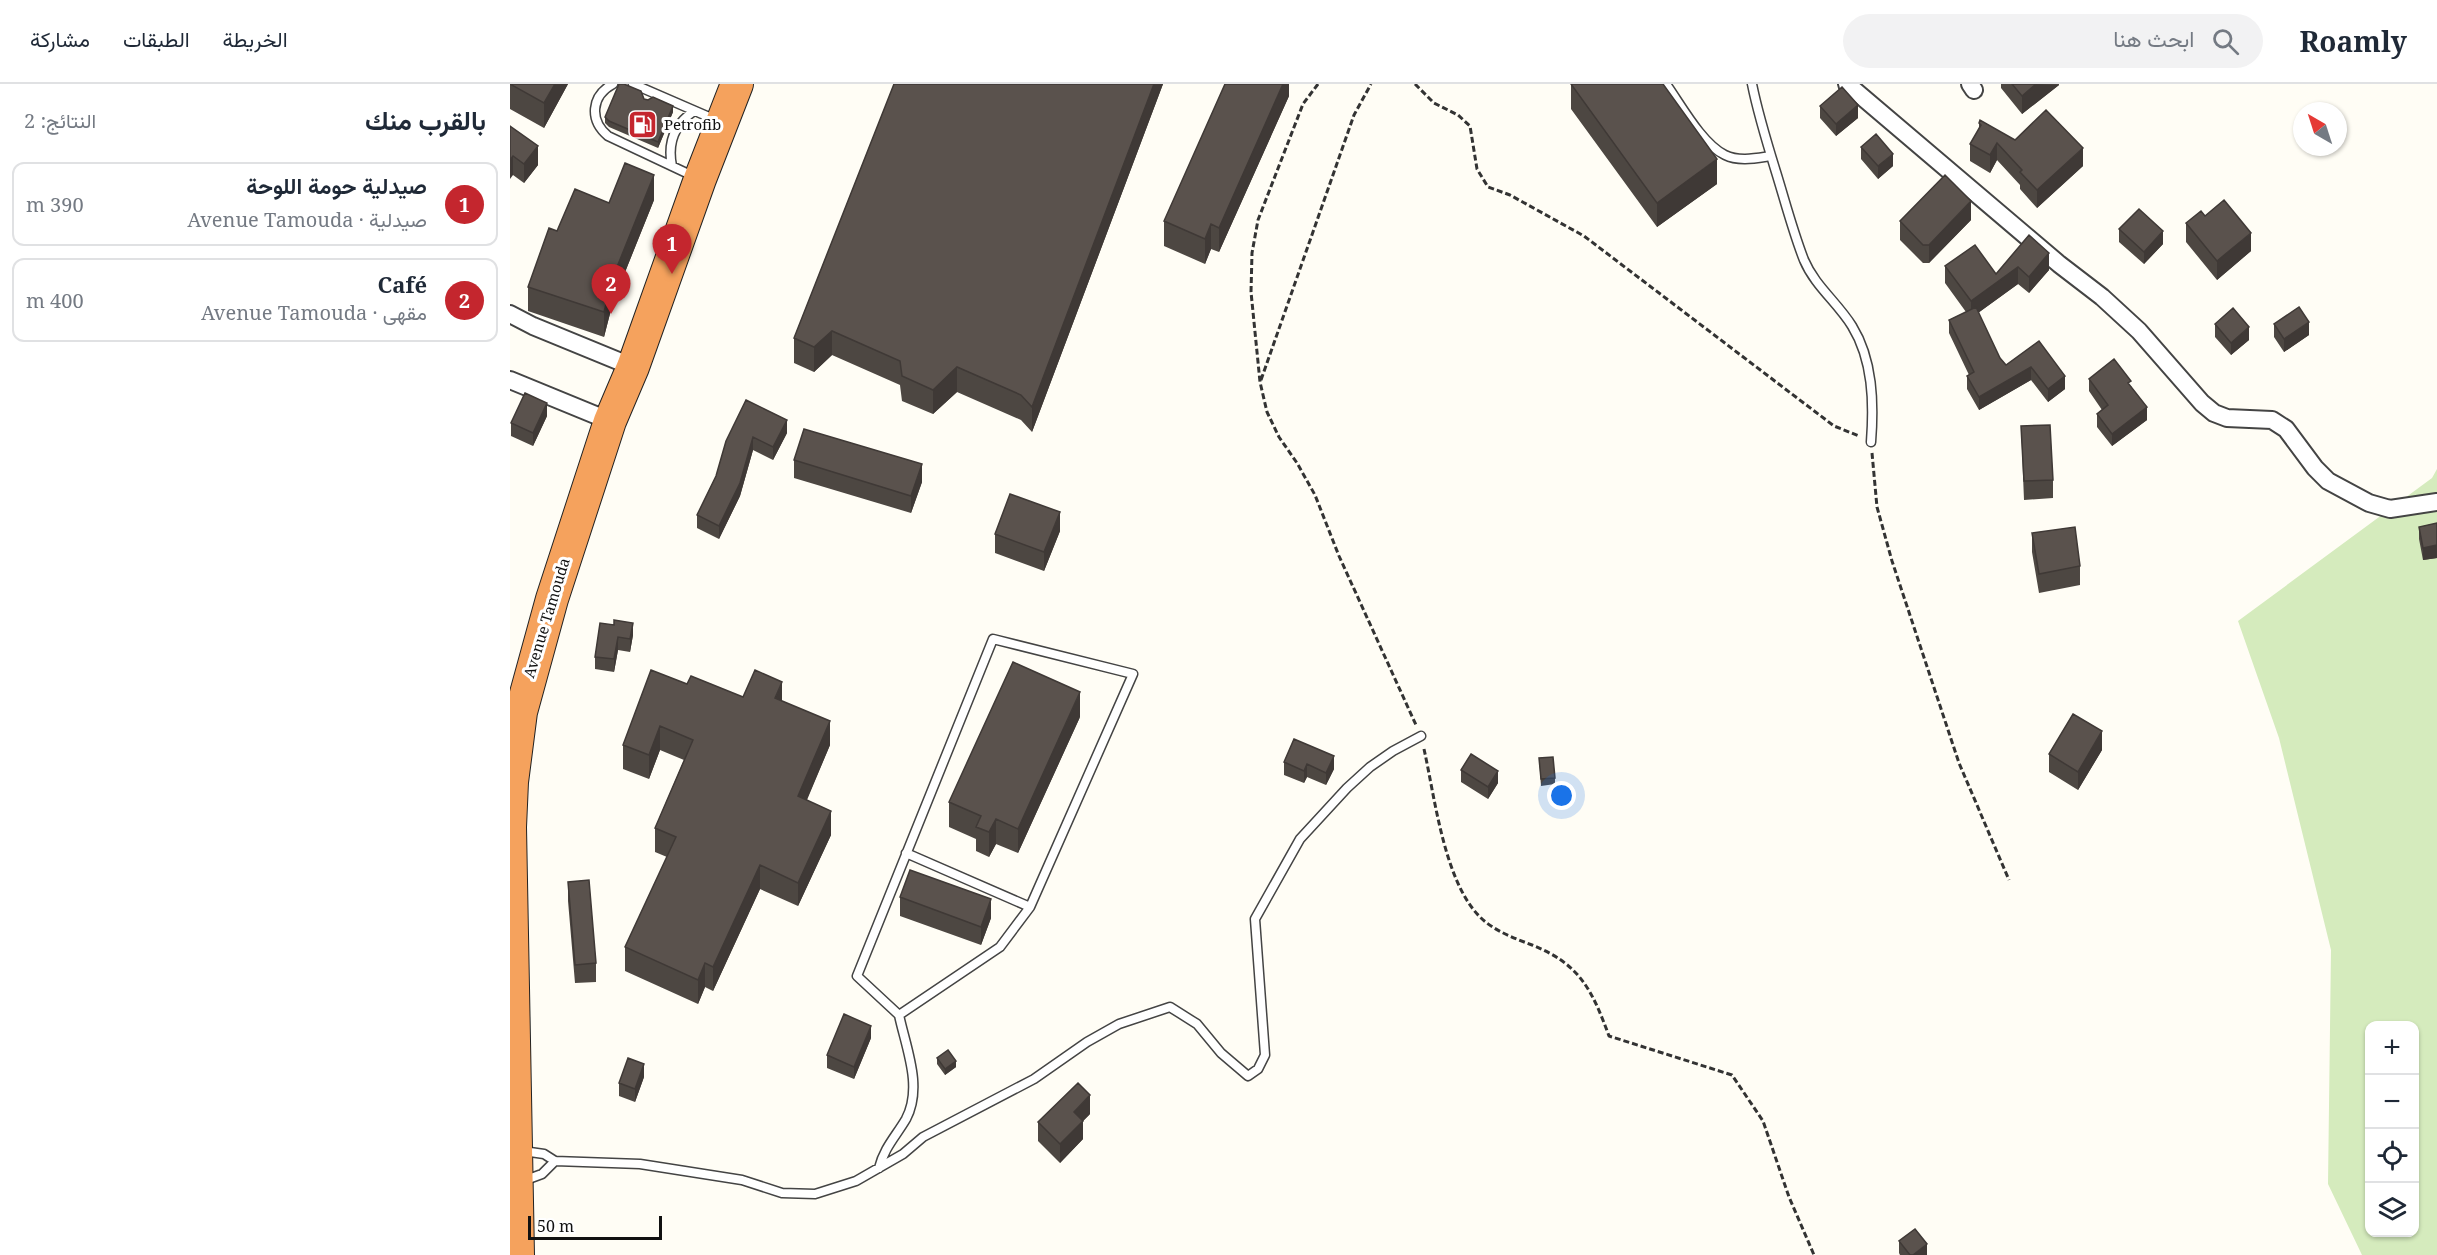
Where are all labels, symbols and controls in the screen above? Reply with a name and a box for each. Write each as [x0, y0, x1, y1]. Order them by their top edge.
search box [1843, 14, 2263, 68]
text: Roamly [2299, 22, 2407, 60]
text: ابحث هنا [2113, 23, 2194, 53]
text: مشاركة [30, 25, 90, 53]
text: الطبقات [123, 25, 190, 53]
text: الخريطة [223, 25, 288, 53]
icon: search [2209, 25, 2242, 58]
text: بالقرب منك [365, 102, 486, 138]
north arrow [2293, 102, 2347, 156]
text: النتائج: 2 [24, 107, 96, 134]
fuel station icon: Petrofib [627, 109, 659, 141]
place label: Petrofib [664, 114, 721, 134]
text: صيدلية حومة اللوحة [246, 170, 427, 200]
text: 390 m [26, 191, 84, 218]
text: 1 [459, 191, 470, 218]
text: صيدلية · Avenue Tamouda [187, 206, 427, 233]
pin: 1 [652, 224, 692, 274]
pin: 2 [592, 264, 630, 314]
text: Café [378, 269, 427, 299]
text: 400 m [26, 287, 84, 314]
text: 2 [459, 287, 470, 314]
text: مقهى · Avenue Tamouda [201, 299, 427, 326]
street label: Avenue Tamouda [518, 555, 574, 680]
your location [1547, 781, 1576, 810]
map controls [2365, 1021, 2419, 1237]
button: + [2365, 1021, 2419, 1075]
button: − [2365, 1075, 2419, 1129]
button: locate [2365, 1129, 2419, 1183]
button: layers [2365, 1183, 2419, 1237]
scale bar [528, 1213, 662, 1240]
text: 50 m [537, 1215, 574, 1237]

